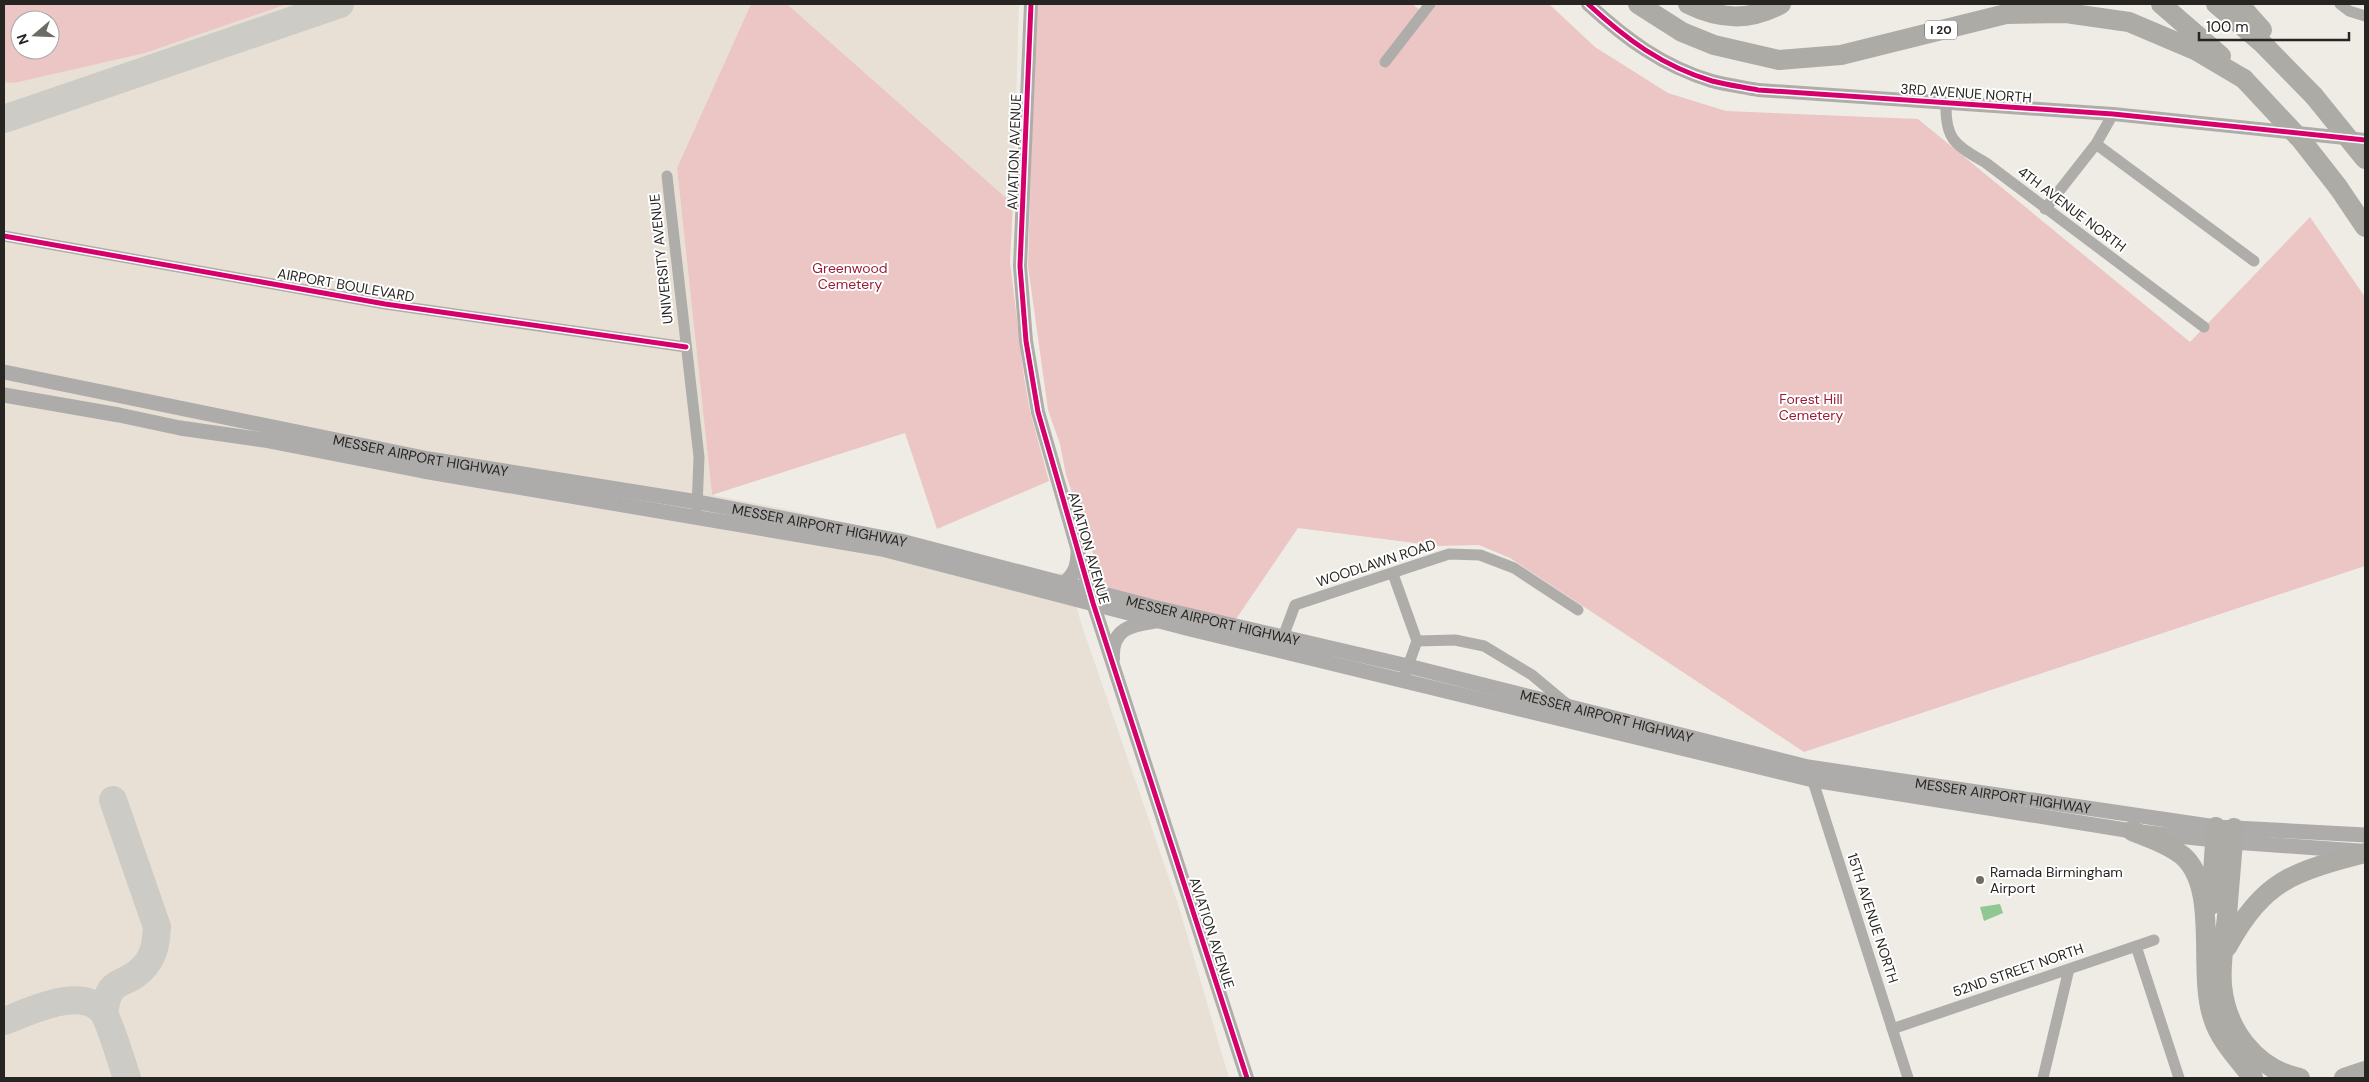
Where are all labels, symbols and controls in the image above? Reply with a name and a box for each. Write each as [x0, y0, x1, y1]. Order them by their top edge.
north arrow [10, 10, 60, 60]
scale bar [2199, 10, 2349, 42]
text: 100 m [2206, 17, 2249, 37]
road number: I 20 [1925, 20, 1957, 40]
text: N [13, 31, 33, 47]
street label: 3RD AVENUE NORTH [1900, 79, 2032, 107]
street label: AVIATION AVENUE [1003, 94, 1025, 210]
street label: 4TH AVENUE NORTH [2014, 162, 2130, 256]
street label: UNIVERSITY AVENUE [645, 193, 677, 325]
park label: Greenwood Cemetery [812, 259, 888, 293]
street label: AIRPORT BOULEVARD [276, 264, 416, 306]
park label: Forest Hill Cemetery [1779, 390, 1843, 424]
street label: MESSER AIRPORT HIGHWAY [332, 431, 509, 481]
street label: AVIATION AVENUE [1064, 490, 1114, 606]
street label: MESSER AIRPORT HIGHWAY [731, 500, 909, 551]
street label: WOODLAWN ROAD [1314, 535, 1438, 591]
street label: MESSER AIRPORT HIGHWAY [1124, 591, 1302, 650]
street label: MESSER AIRPORT HIGHWAY [1518, 686, 1695, 747]
street label: MESSER AIRPORT HIGHWAY [1914, 774, 2092, 818]
street label: 15TH AVENUE NORTH [1843, 851, 1903, 985]
place label: Ramada Birmingham Airport [1990, 863, 2123, 897]
marker: Ramada Birmingham Airport [1974, 874, 1986, 886]
street label: AVIATION AVENUE [1186, 875, 1239, 991]
street label: 52ND STREET NORTH [1950, 939, 2086, 1001]

